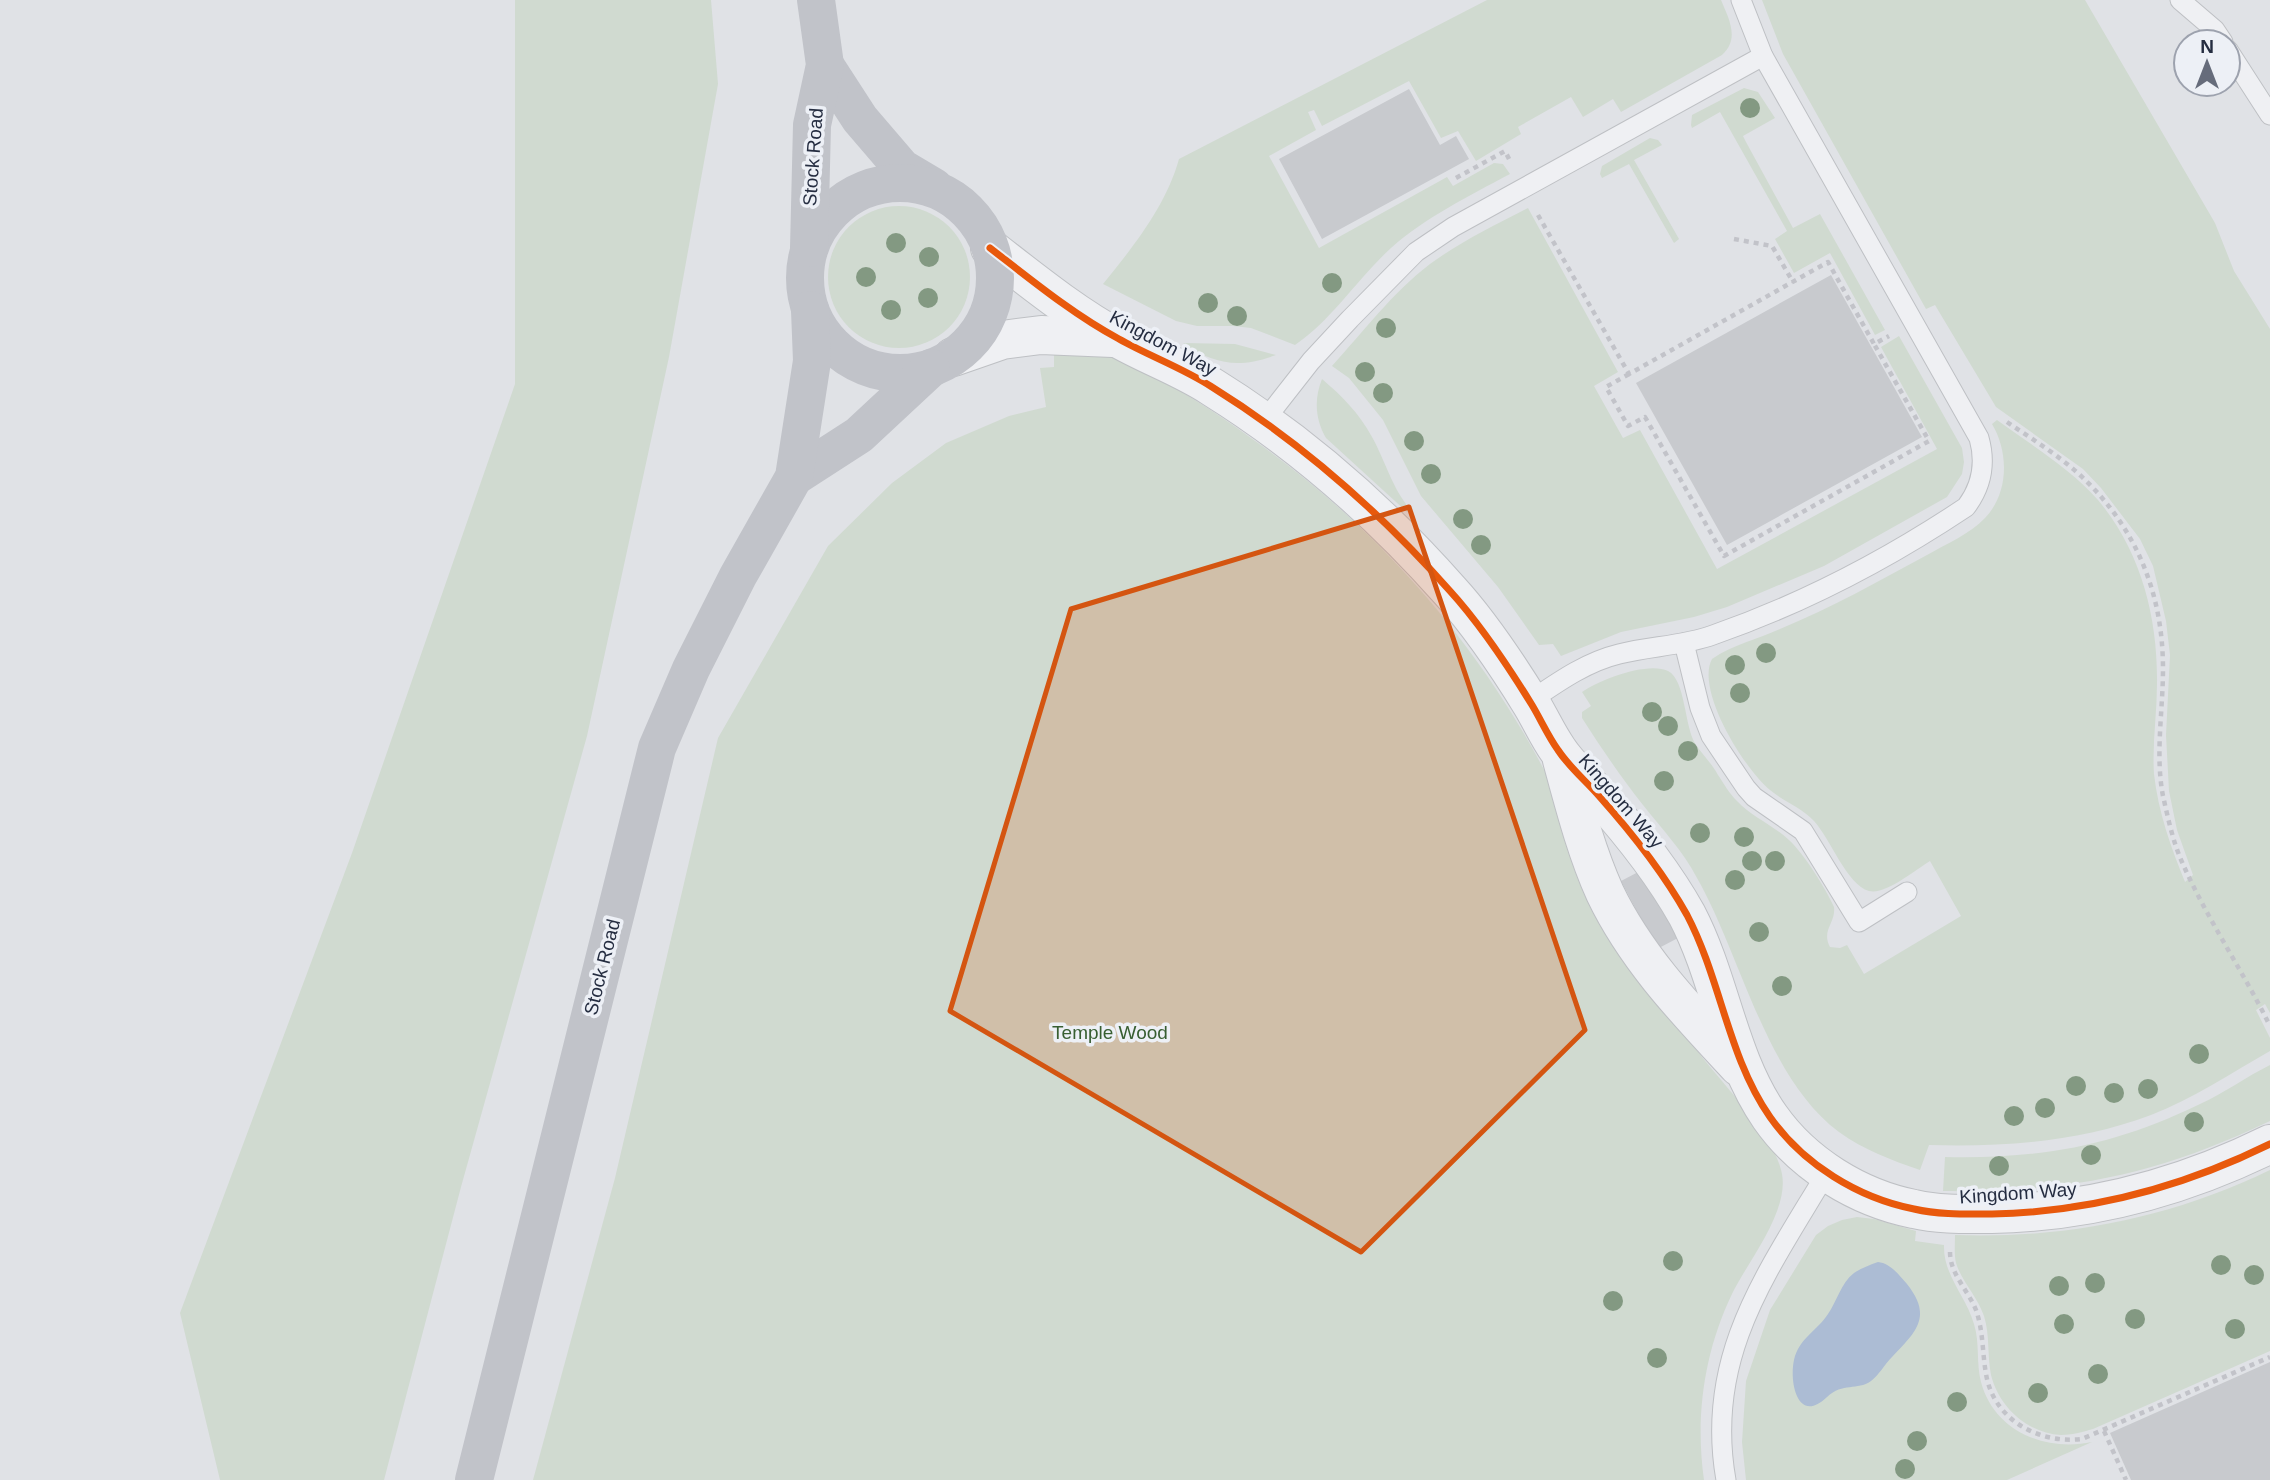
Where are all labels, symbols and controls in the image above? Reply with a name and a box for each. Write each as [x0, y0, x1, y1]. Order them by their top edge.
north arrow [2172, 28, 2242, 98]
text: N [2200, 36, 2214, 57]
street label: Stock Road [799, 107, 827, 207]
street label: Kingdom Way [1106, 306, 1220, 380]
street label: Kingdom Way [1575, 750, 1668, 853]
street label: Stock Road [580, 917, 624, 1017]
park label: Temple Wood [1052, 1022, 1168, 1043]
street label: Kingdom Way [1959, 1178, 2078, 1208]

